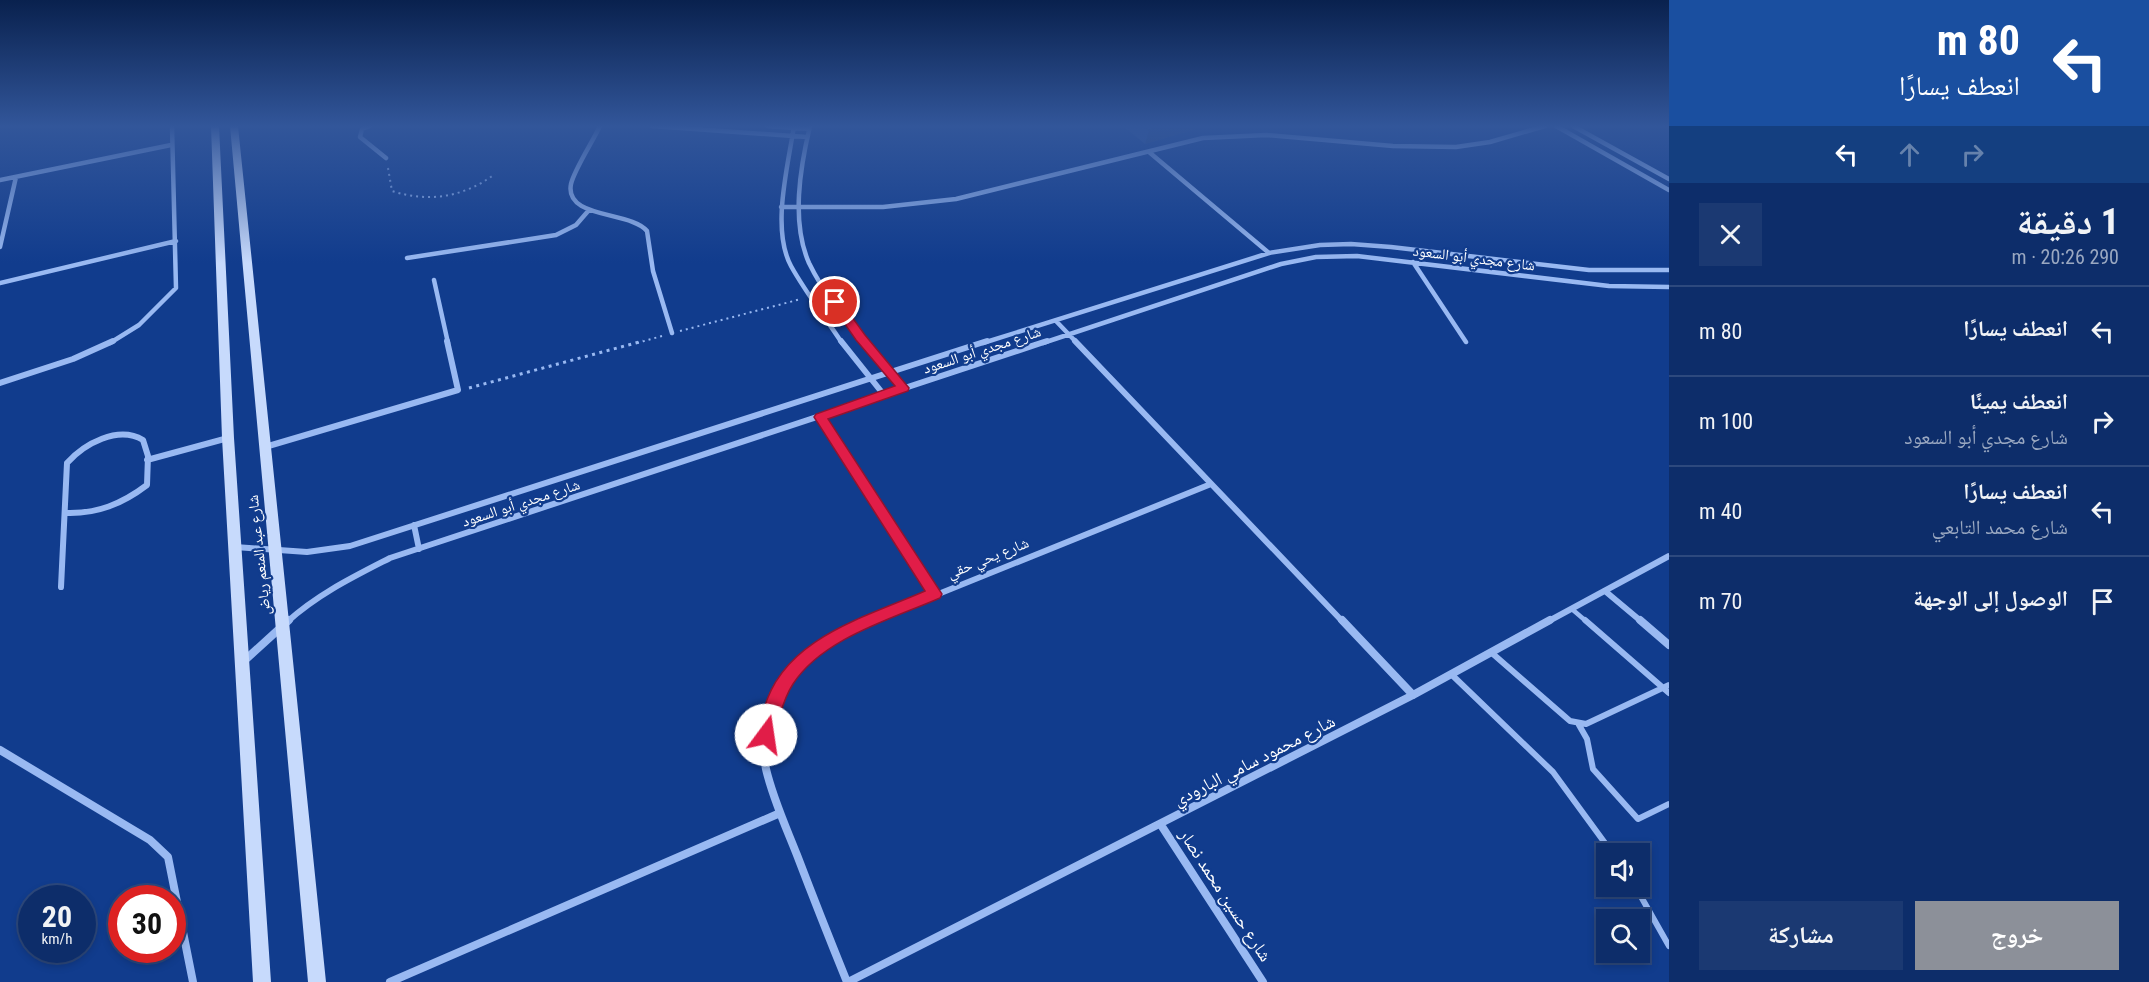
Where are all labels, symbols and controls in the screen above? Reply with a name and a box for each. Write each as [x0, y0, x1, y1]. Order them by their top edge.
text: 80 m [1937, 16, 2020, 65]
icon: left [2041, 24, 2119, 102]
text: انعطف يسارًا [1899, 70, 2020, 102]
icon: left [1830, 138, 1863, 171]
icon: ahead [1893, 138, 1926, 171]
icon: right [1956, 138, 1989, 171]
text: 1 دقيقة [2017, 201, 2119, 243]
button: close [1699, 203, 1762, 266]
street label: شارع مجدي أبو السعود [1412, 242, 1536, 277]
text: 290 m · 20:26 [2012, 245, 2119, 269]
pin [809, 276, 860, 327]
icon: arrive [818, 285, 851, 318]
icon: left [2086, 315, 2119, 348]
text: انعطف يسارًا [1963, 316, 2068, 341]
text: 80 m [1699, 319, 1742, 344]
street label: شارع مجدي أبو السعود [921, 322, 1044, 380]
text: انعطف يمينًا [1970, 389, 2068, 414]
icon: right [2086, 405, 2119, 438]
text: 100 m [1699, 409, 1753, 434]
text: شارع مجدي أبو السعود [1904, 425, 2068, 449]
street label: شارع مجدي أبو السعود [460, 475, 583, 533]
text: انعطف يسارًا [1963, 479, 2068, 504]
street label: شارع عبد المنعم رياض [244, 494, 275, 616]
icon: left [2086, 495, 2119, 528]
text: 40 m [1699, 499, 1742, 524]
text: شارع محمد التابعي [1932, 515, 2068, 539]
street label: شارع يحي حقي [945, 533, 1033, 585]
icon: arrive [2086, 585, 2119, 618]
text: الوصول إلى الوجهة [1913, 586, 2068, 611]
text: 70 m [1699, 589, 1742, 614]
position arrow [734, 703, 798, 767]
street label: شارع محمود سامي البارودي [1170, 710, 1341, 814]
street label: شارع حسين محمد نصار [1174, 824, 1277, 966]
map controls [1596, 843, 1650, 963]
button: sound [1596, 843, 1650, 897]
speed limit sign: 30 [108, 885, 186, 963]
text: 20 [42, 899, 72, 934]
button: مشاركة [1699, 901, 1903, 970]
button: خروج [1915, 901, 2119, 970]
button: search [1596, 909, 1650, 963]
text: km/h [42, 930, 72, 948]

